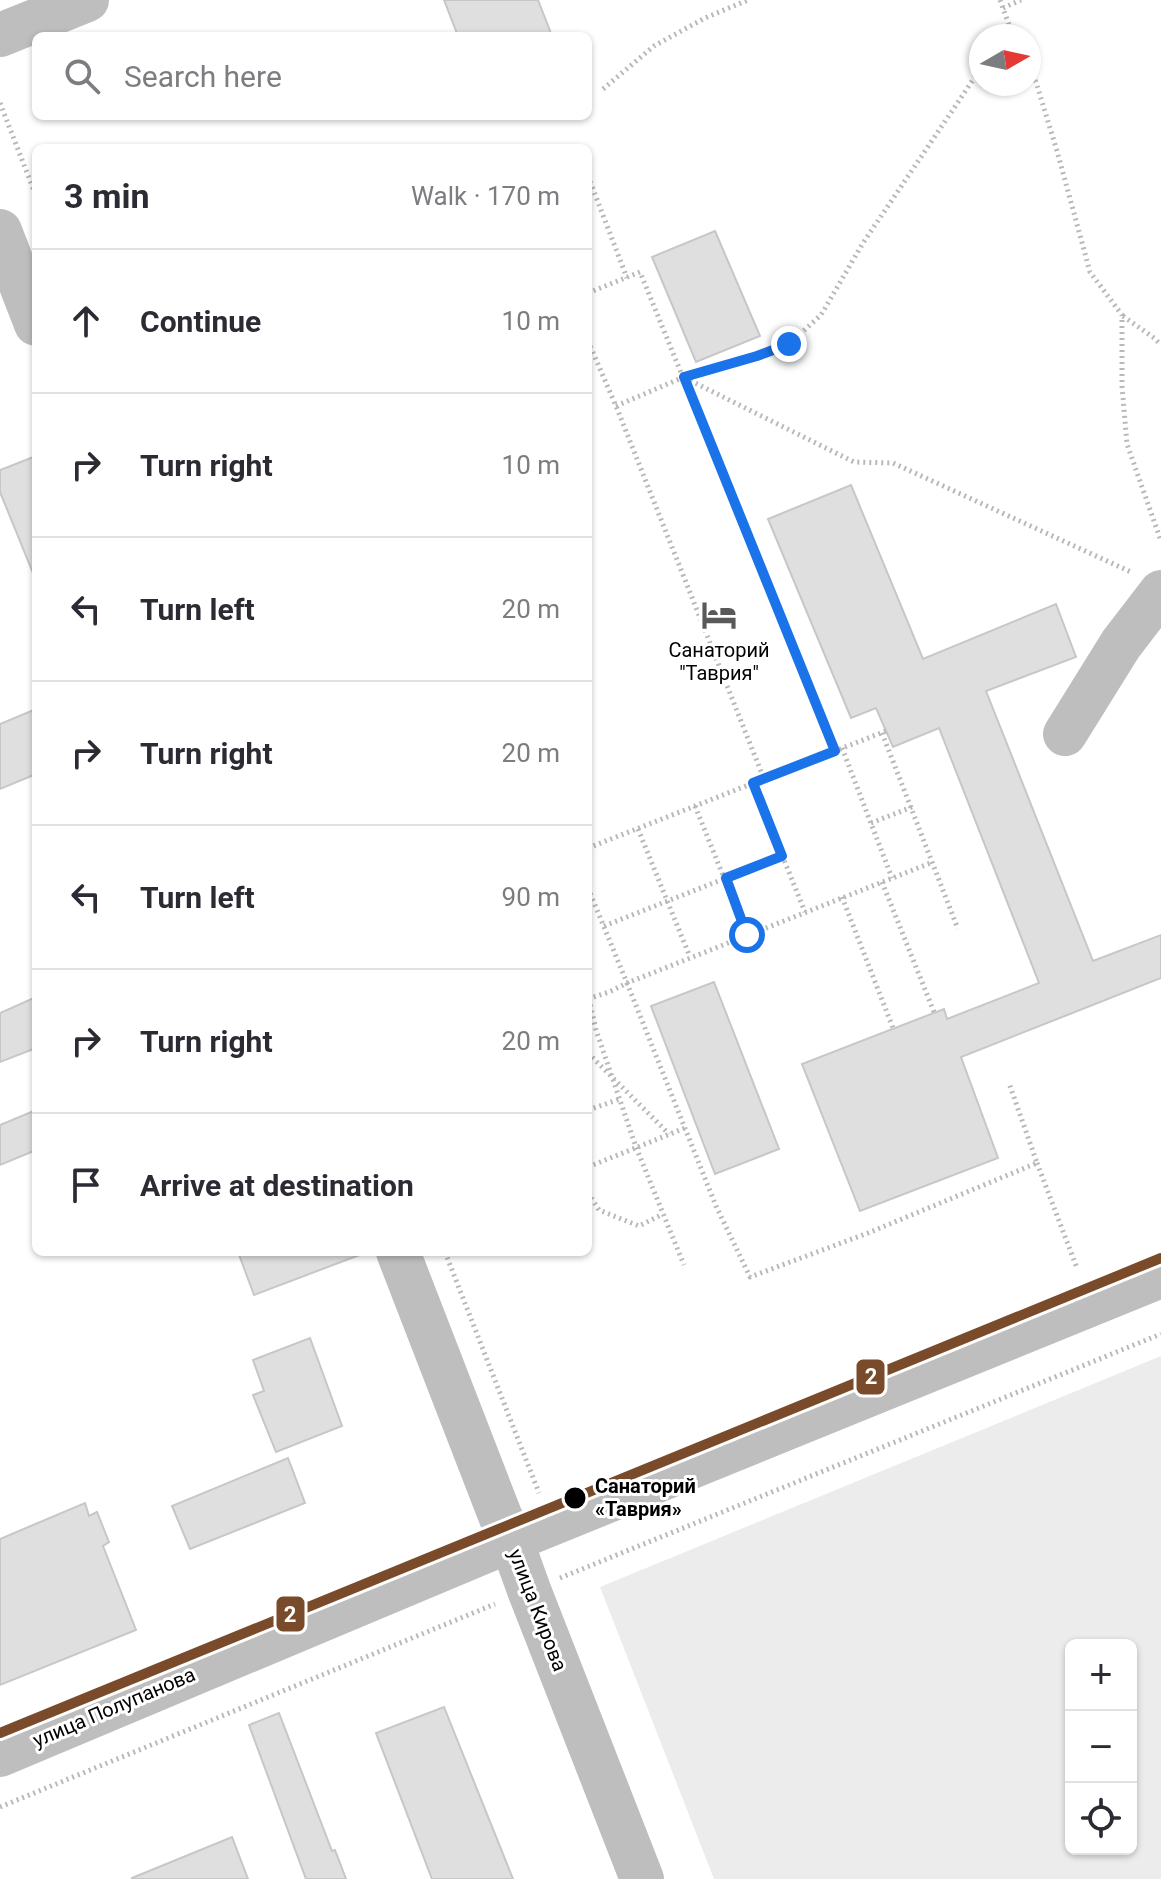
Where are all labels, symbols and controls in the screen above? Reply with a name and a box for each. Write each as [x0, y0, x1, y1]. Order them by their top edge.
north arrow [969, 24, 1041, 96]
search box [32, 32, 592, 120]
icon: search [60, 54, 104, 98]
text: Search here [124, 59, 282, 94]
text: 3 min [64, 176, 149, 216]
text: Walk · 170 m [411, 181, 560, 211]
icon: ahead [64, 299, 108, 343]
text: Continue [140, 304, 261, 339]
text: 10 m [502, 306, 560, 336]
route end [771, 326, 807, 362]
icon: right [64, 443, 108, 487]
text: Turn right [140, 448, 273, 483]
text: 10 m [502, 450, 560, 480]
icon: left [64, 587, 108, 631]
text: Turn left [140, 592, 255, 627]
text: 20 m [502, 594, 560, 624]
hotel icon: Санаторий "Таврия" [700, 596, 738, 634]
place label: Санаторий "Таврия" [668, 638, 770, 685]
icon: right [64, 731, 108, 775]
text: Turn right [140, 736, 273, 771]
text: 20 m [502, 738, 560, 768]
icon: left [64, 875, 108, 919]
text: Turn left [140, 880, 255, 915]
text: 90 m [502, 882, 560, 912]
route start [729, 917, 765, 953]
icon: right [64, 1019, 108, 1063]
text: Turn right [140, 1024, 273, 1059]
text: 20 m [502, 1026, 560, 1056]
icon: arrive [64, 1163, 108, 1207]
text: Arrive at destination [140, 1168, 414, 1203]
line badge: 2 [855, 1358, 886, 1396]
text: 2 [865, 1364, 877, 1389]
place label: Санаторий «Таврия» [595, 1474, 696, 1521]
marker: Санаторий «Таврия» [562, 1485, 588, 1511]
street label: улица Кирова [504, 1545, 572, 1675]
line badge: 2 [275, 1595, 306, 1633]
text: 2 [284, 1602, 296, 1627]
map controls [1065, 1639, 1137, 1855]
button: + [1065, 1639, 1137, 1711]
street label: улица Полупанова [29, 1662, 199, 1752]
button: − [1065, 1711, 1137, 1783]
button: locate [1065, 1783, 1137, 1855]

